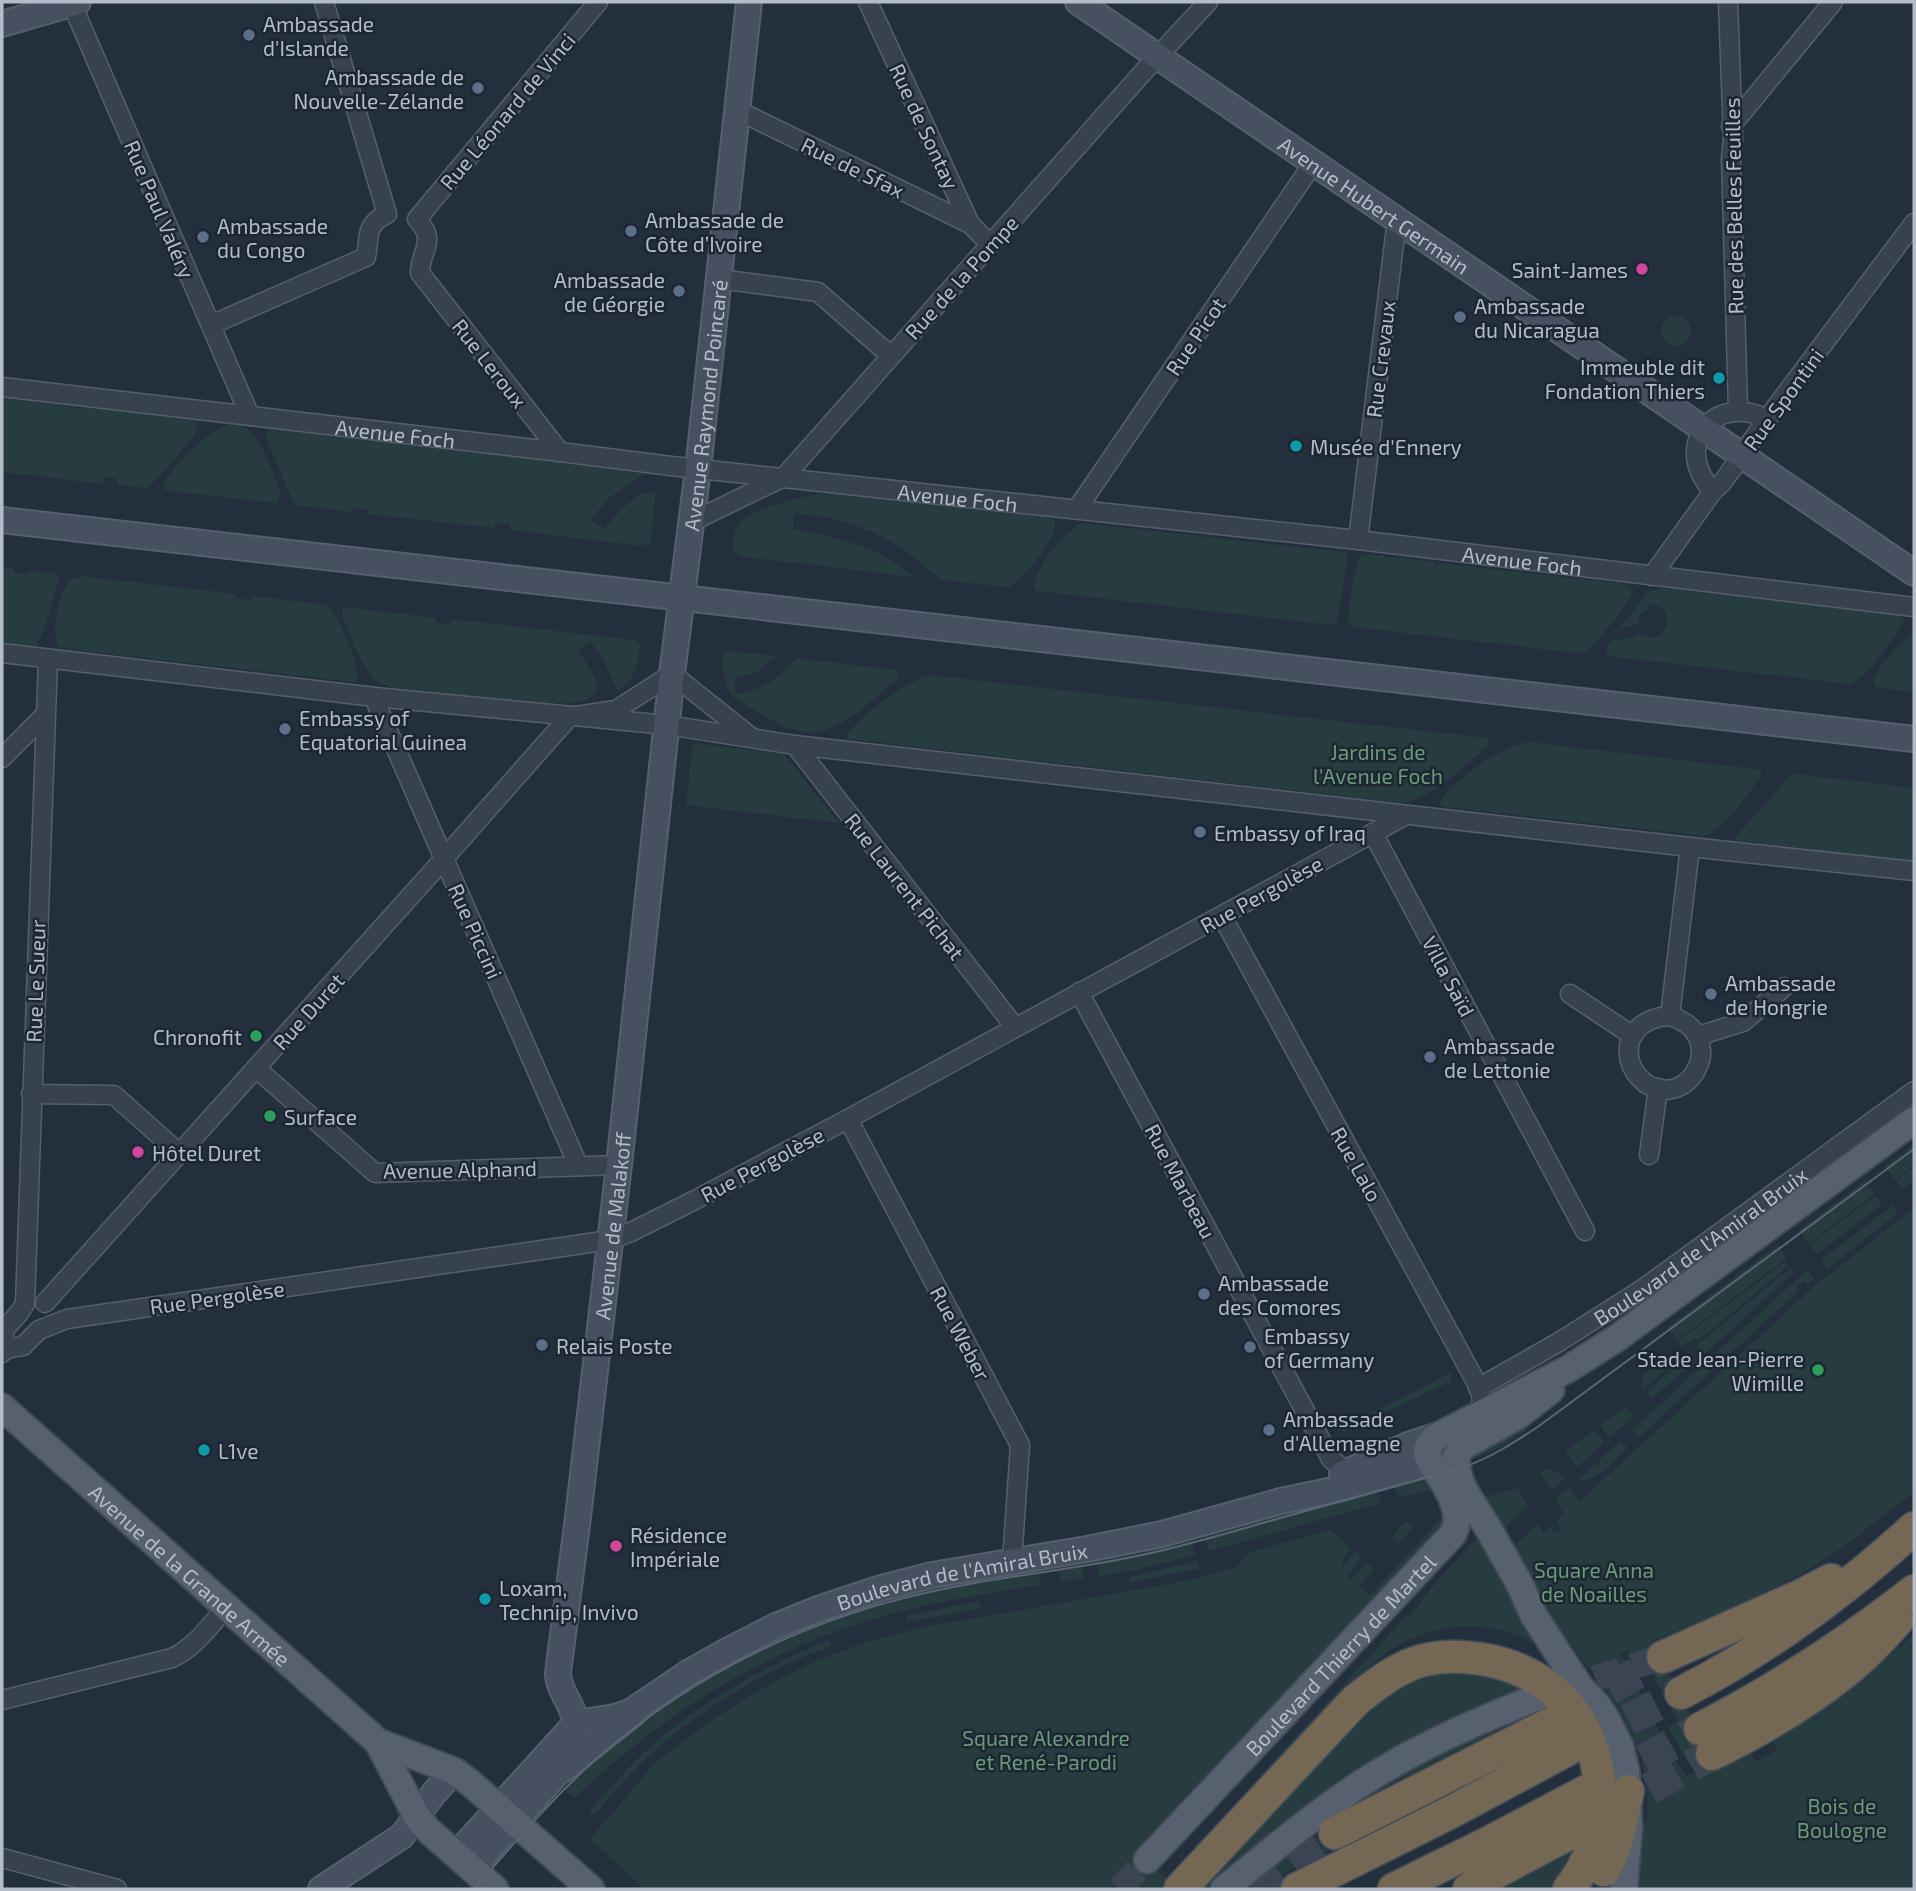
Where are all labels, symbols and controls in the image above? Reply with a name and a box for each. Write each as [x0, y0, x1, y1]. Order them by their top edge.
place label: Ambassade d'Islande [263, 11, 374, 60]
marker: Ambassade d'Islande [241, 27, 257, 43]
street label: Rue Léonard de Vinci [434, 28, 580, 194]
street label: Rue de Sontay [885, 59, 965, 193]
place label: Ambassade de Nouvelle-Zélande [293, 64, 464, 113]
marker: Ambassade de Nouvelle-Zélande [470, 80, 486, 96]
street label: Rue des Belles Feuilles [1719, 97, 1747, 315]
street label: Avenue Hubert Germain [1274, 130, 1475, 278]
street label: Rue de Sfax [798, 131, 908, 203]
street label: Rue Paul Valéry [120, 136, 200, 282]
place label: Ambassade de Côte d’Ivoire [645, 207, 784, 256]
street label: Rue de la Pompe [899, 210, 1023, 344]
place label: Ambassade du Congo [217, 213, 328, 262]
marker: Ambassade de Côte d’Ivoire [623, 223, 639, 239]
marker: Ambassade du Congo [195, 229, 211, 245]
place label: Saint-James [1512, 257, 1628, 282]
marker: Saint-James [1634, 261, 1650, 277]
place label: Ambassade de Géorgie [554, 267, 665, 316]
street label: Avenue Raymond Poincaré [678, 278, 731, 532]
marker: Ambassade de Géorgie [671, 283, 687, 299]
street label: Rue Picot [1160, 292, 1230, 380]
place label: Ambassade du Nicaragua [1474, 293, 1600, 342]
street label: Rue Crevaux [1360, 299, 1400, 419]
marker: Ambassade du Nicaragua [1452, 309, 1468, 325]
street label: Rue Leroux [447, 314, 533, 412]
street label: Rue Spontini [1738, 343, 1828, 455]
place label: Immeuble dit Fondation Thiers [1545, 354, 1705, 403]
marker: Immeuble dit Fondation Thiers [1711, 370, 1727, 386]
street label: Avenue Foch [334, 413, 457, 452]
place label: Musée d'Ennery [1310, 434, 1462, 459]
marker: Musée d'Ennery [1288, 438, 1304, 454]
street label: Avenue Foch [896, 478, 1019, 516]
street label: Avenue Foch [1461, 540, 1584, 579]
place label: Embassy of Equatorial Guinea [299, 705, 467, 754]
marker: Embassy of Equatorial Guinea [277, 721, 293, 737]
park label: Jardins de l'Avenue Foch [1313, 739, 1443, 788]
street label: Rue Laurent Pichat [840, 808, 970, 964]
place label: Embassy of Iraq [1214, 820, 1366, 845]
marker: Embassy of Iraq [1192, 824, 1208, 840]
street label: Rue Pergolèse [1196, 850, 1326, 938]
street label: Rue Piccini [444, 880, 508, 982]
street label: Rue Le Sueur [20, 919, 50, 1043]
street label: Villa Saïd [1417, 932, 1481, 1020]
street label: Rue Duret [267, 968, 349, 1054]
place label: Ambassade de Hongrie [1725, 970, 1836, 1019]
marker: Ambassade de Hongrie [1703, 986, 1719, 1002]
place label: Chronofit [153, 1024, 242, 1049]
marker: Chronofit [248, 1028, 264, 1044]
place label: Ambassade de Lettonie [1444, 1033, 1555, 1082]
marker: Ambassade de Lettonie [1422, 1049, 1438, 1065]
place label: Surface [284, 1104, 357, 1129]
marker: Surface [262, 1108, 278, 1124]
street label: Rue Marbeau [1140, 1119, 1222, 1243]
street label: Rue Pergolèse [696, 1121, 828, 1207]
street label: Rue Lalo [1326, 1122, 1388, 1206]
street label: Avenue de Malakoff [589, 1130, 635, 1321]
place label: Hôtel Duret [152, 1140, 261, 1165]
marker: Hôtel Duret [130, 1144, 146, 1160]
street label: Avenue Alphand [383, 1155, 537, 1183]
street label: Boulevard de l'Amiral Bruix [1588, 1161, 1812, 1330]
place label: Ambassade des Comores [1218, 1270, 1341, 1319]
street label: Rue Pergolèse [148, 1275, 286, 1319]
street label: Rue Weber [926, 1282, 997, 1385]
marker: Ambassade des Comores [1196, 1286, 1212, 1302]
place label: Embassy of Germany [1264, 1323, 1374, 1372]
place label: Relais Poste [556, 1333, 673, 1358]
marker: Relais Poste [534, 1337, 550, 1353]
marker: Embassy of Germany [1242, 1339, 1258, 1355]
place label: Stade Jean-Pierre Wimille [1637, 1346, 1804, 1395]
marker: Stade Jean-Pierre Wimille [1810, 1362, 1826, 1378]
place label: Ambassade d'Allemagne [1283, 1406, 1401, 1455]
marker: Ambassade d'Allemagne [1261, 1422, 1277, 1438]
place label: L1ve [218, 1438, 259, 1463]
marker: L1ve [196, 1442, 212, 1458]
street label: Avenue de la Grande Armée [84, 1479, 296, 1671]
place label: Résidence Impériale [630, 1522, 727, 1571]
street label: Boulevard de l'Amiral Bruix [833, 1537, 1089, 1614]
marker: Résidence Impériale [608, 1538, 624, 1554]
street label: Boulevard Thierry de Martel [1240, 1548, 1441, 1760]
park label: Square Anna de Noailles [1534, 1557, 1654, 1606]
place label: Loxam, Technip, Invivo [499, 1575, 639, 1624]
marker: Loxam, Technip, Invivo [477, 1591, 493, 1607]
park label: Square Alexandre et René-Parodi [962, 1725, 1130, 1774]
park label: Bois de Boulogne [1797, 1793, 1887, 1842]

